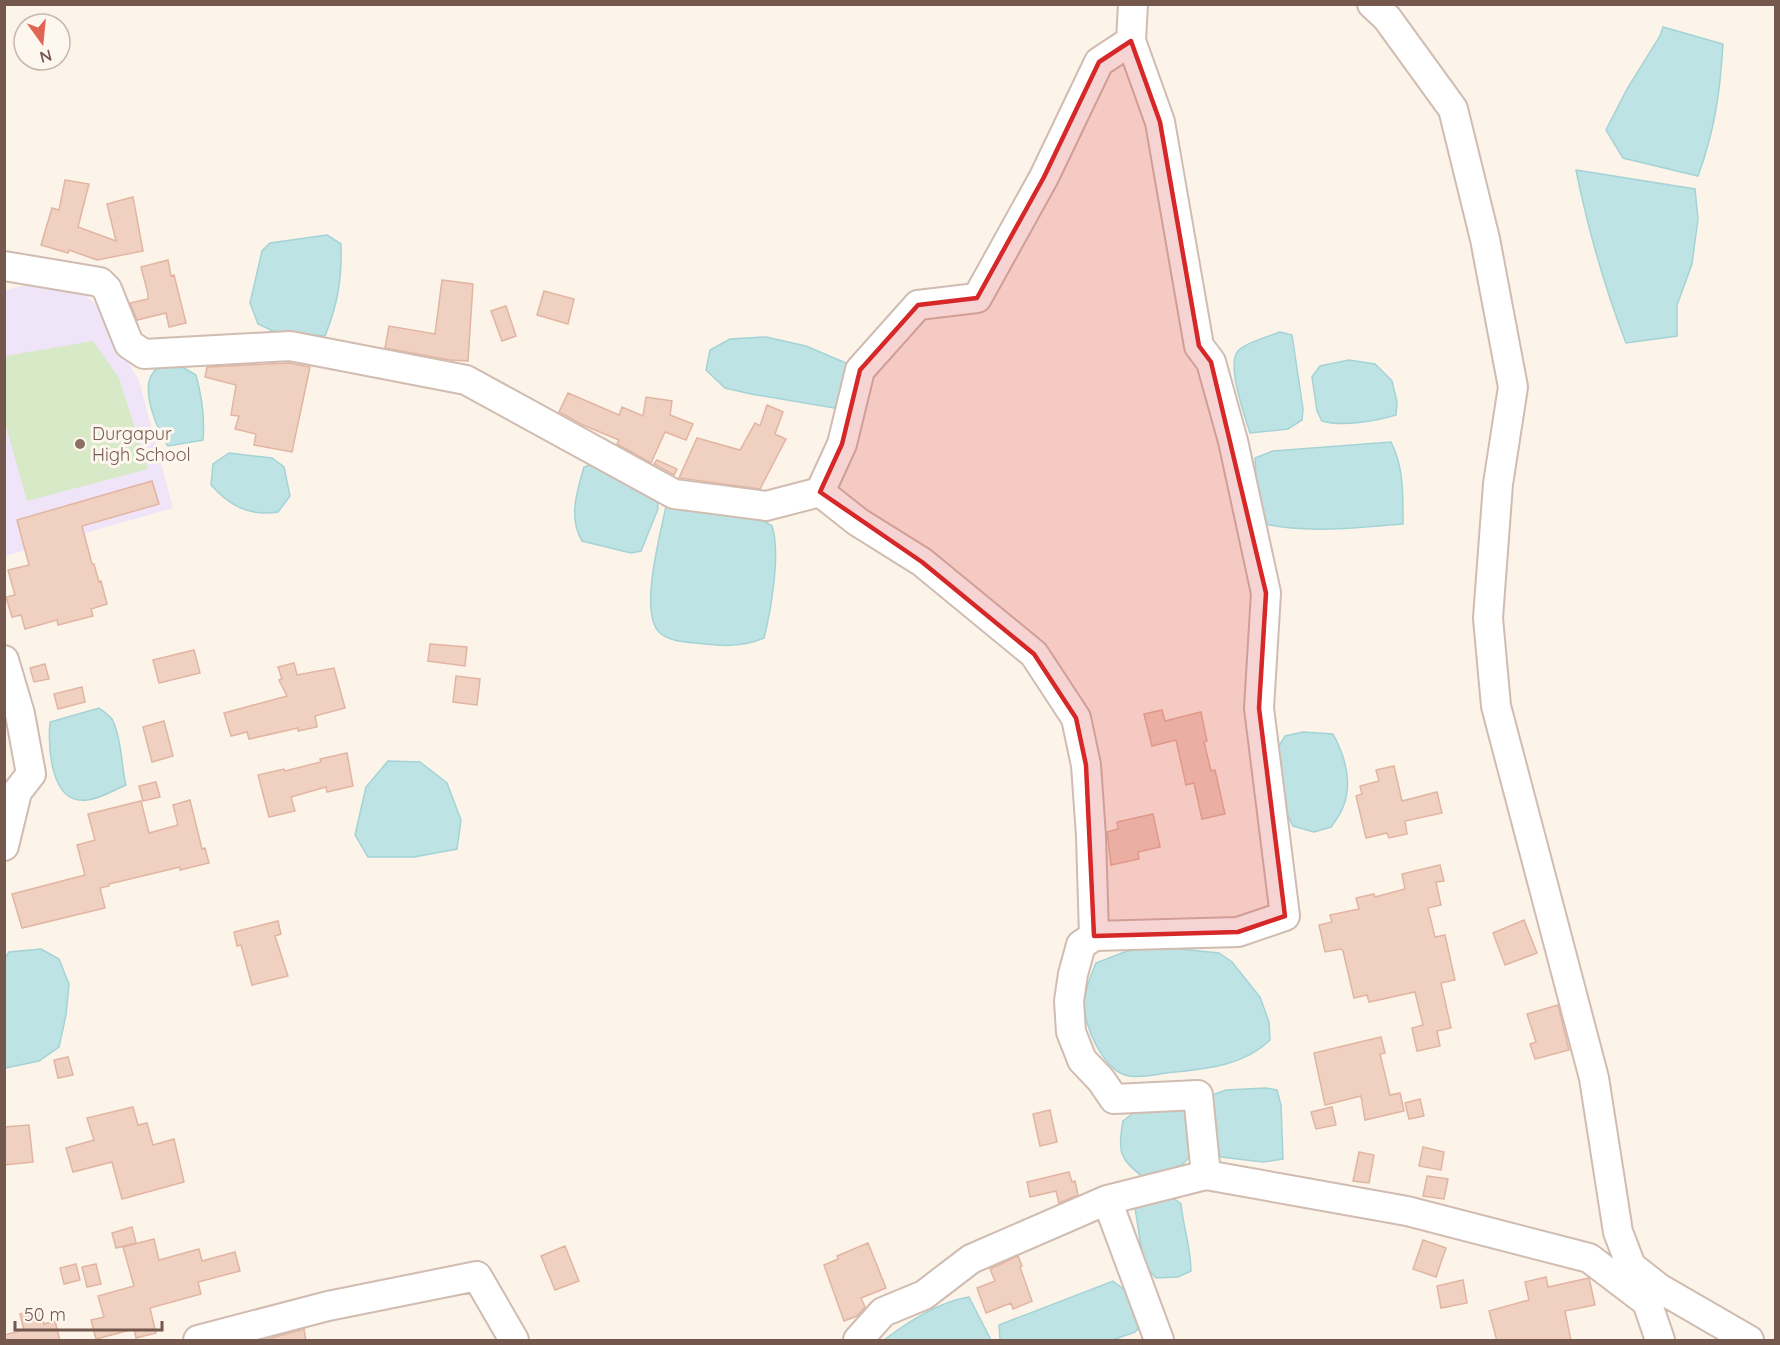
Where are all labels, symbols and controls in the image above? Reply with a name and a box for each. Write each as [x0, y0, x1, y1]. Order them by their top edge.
north arrow [12, 12, 72, 72]
text: N [38, 45, 54, 68]
place label: Durgapur High School [92, 422, 191, 466]
marker: Durgapur High School [73, 437, 87, 451]
scale bar [15, 1294, 162, 1332]
text: 50 m [24, 1303, 66, 1326]

